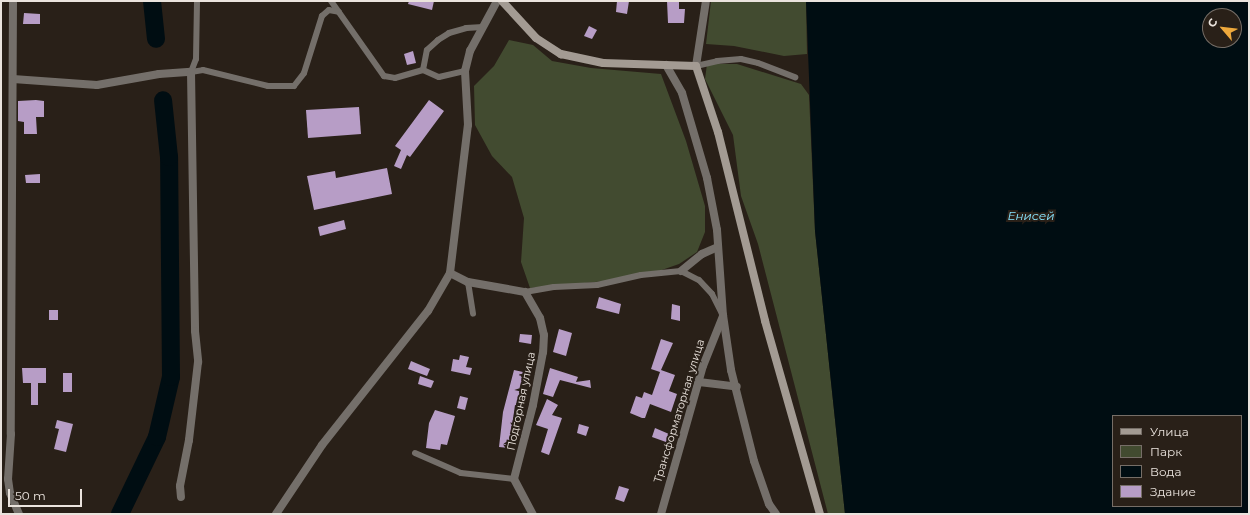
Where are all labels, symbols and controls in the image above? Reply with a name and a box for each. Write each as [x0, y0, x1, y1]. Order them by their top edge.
north arrow [1202, 8, 1242, 48]
text: С [1204, 16, 1220, 30]
water label: Енисей [1008, 209, 1054, 223]
street label: Трансформаторная улица [651, 338, 707, 484]
street label: Подгорная улица [504, 351, 538, 451]
legend [1112, 415, 1242, 507]
text: Улица [1150, 424, 1189, 439]
text: Парк [1150, 444, 1182, 459]
text: Вода [1150, 464, 1181, 479]
scale bar [10, 481, 84, 507]
text: Здание [1150, 484, 1196, 499]
text: 50 m [15, 488, 46, 503]

